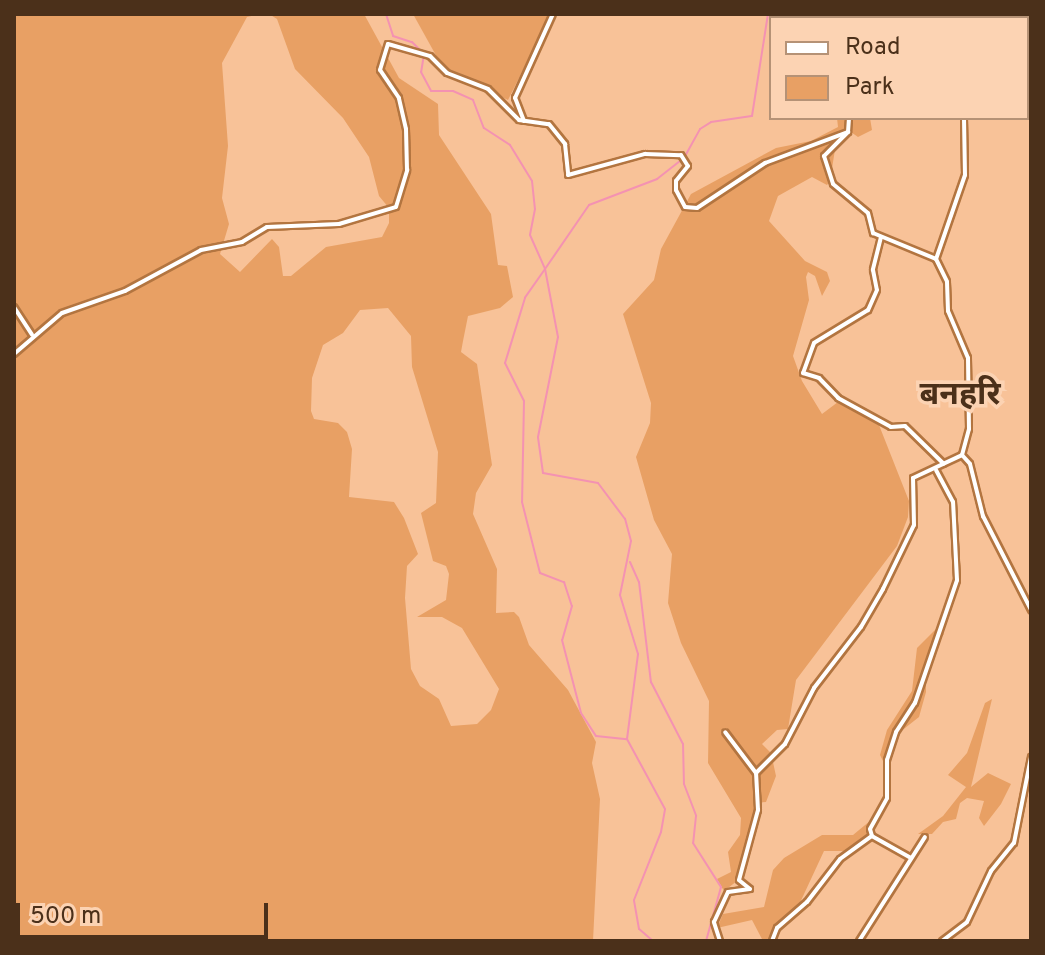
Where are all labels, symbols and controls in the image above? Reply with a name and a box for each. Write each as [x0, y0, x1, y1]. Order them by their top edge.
legend [769, 16, 1029, 120]
text: Road [845, 33, 901, 63]
text: Park [845, 73, 895, 103]
district label: बनहरि [919, 377, 1001, 415]
scale bar [20, 887, 272, 937]
text: 500 m [30, 902, 101, 932]

